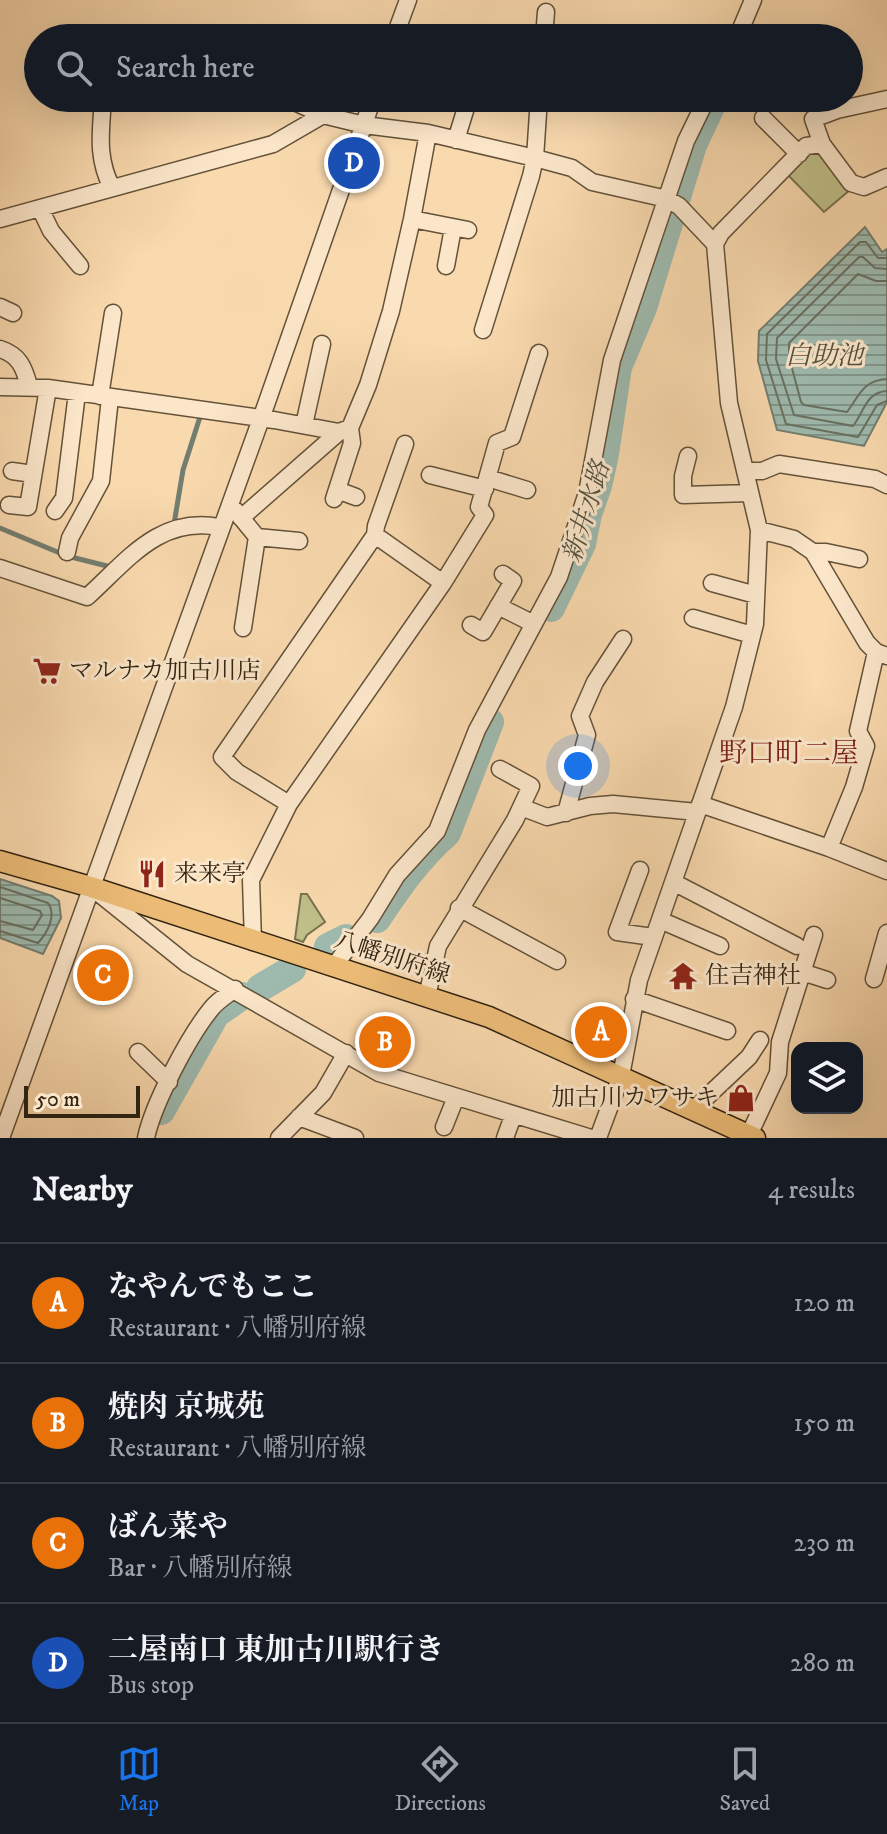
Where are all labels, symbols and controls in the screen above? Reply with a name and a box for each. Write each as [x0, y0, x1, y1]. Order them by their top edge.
search box [24, 24, 863, 112]
icon: search [52, 46, 96, 90]
text: Search here [116, 50, 255, 87]
pin: D [328, 133, 380, 193]
water label: 白助池 [785, 340, 866, 373]
water label: 新井水路 [556, 456, 619, 567]
supermarket icon: マルナカ加古川店 [32, 656, 62, 686]
place label: マルナカ加古川店 [69, 656, 261, 686]
district label: 野口町二屋 [719, 736, 859, 771]
your location [558, 746, 598, 786]
restaurant icon: 来来亭 [137, 859, 167, 889]
place label: 来来亭 [174, 859, 246, 889]
street label: 八幡別府線 [330, 925, 454, 991]
pin: C [77, 945, 129, 1005]
temple icon: 住吉神社 [668, 961, 698, 991]
place label: 住吉神社 [705, 961, 801, 991]
pin: A [575, 1002, 627, 1062]
pin: B [359, 1012, 411, 1072]
map controls [791, 1042, 863, 1114]
button: layers [791, 1042, 863, 1114]
scale bar [24, 1082, 140, 1118]
place label: 加古川カワサキ [551, 1083, 719, 1113]
shop icon: 加古川カワサキ [726, 1083, 756, 1113]
text: 50 m [36, 1086, 80, 1113]
text: Nearby [32, 1169, 133, 1211]
text: 4 results [768, 1174, 855, 1207]
text: なやんでもここ [108, 1269, 318, 1306]
text: A [50, 1287, 66, 1320]
text: 120 m [794, 1287, 855, 1320]
text: Restaurant · 八幡別府線 [108, 1312, 366, 1345]
text: 焼肉 京城苑 [108, 1389, 264, 1426]
text: B [50, 1407, 66, 1440]
text: 150 m [794, 1407, 855, 1440]
text: Restaurant · 八幡別府線 [108, 1432, 366, 1465]
text: ばん菜や [108, 1509, 228, 1546]
text: C [49, 1527, 67, 1560]
text: 230 m [793, 1527, 855, 1560]
text: Bar · 八幡別府線 [108, 1552, 293, 1585]
text: 二屋南口 東加古川駅行き [108, 1632, 444, 1669]
text: D [48, 1647, 68, 1680]
text: 280 m [790, 1647, 855, 1680]
text: Bus stop [108, 1669, 194, 1702]
tab: Map [117, 1742, 161, 1817]
tab: Directions [395, 1742, 486, 1817]
tab: Saved [720, 1742, 770, 1817]

